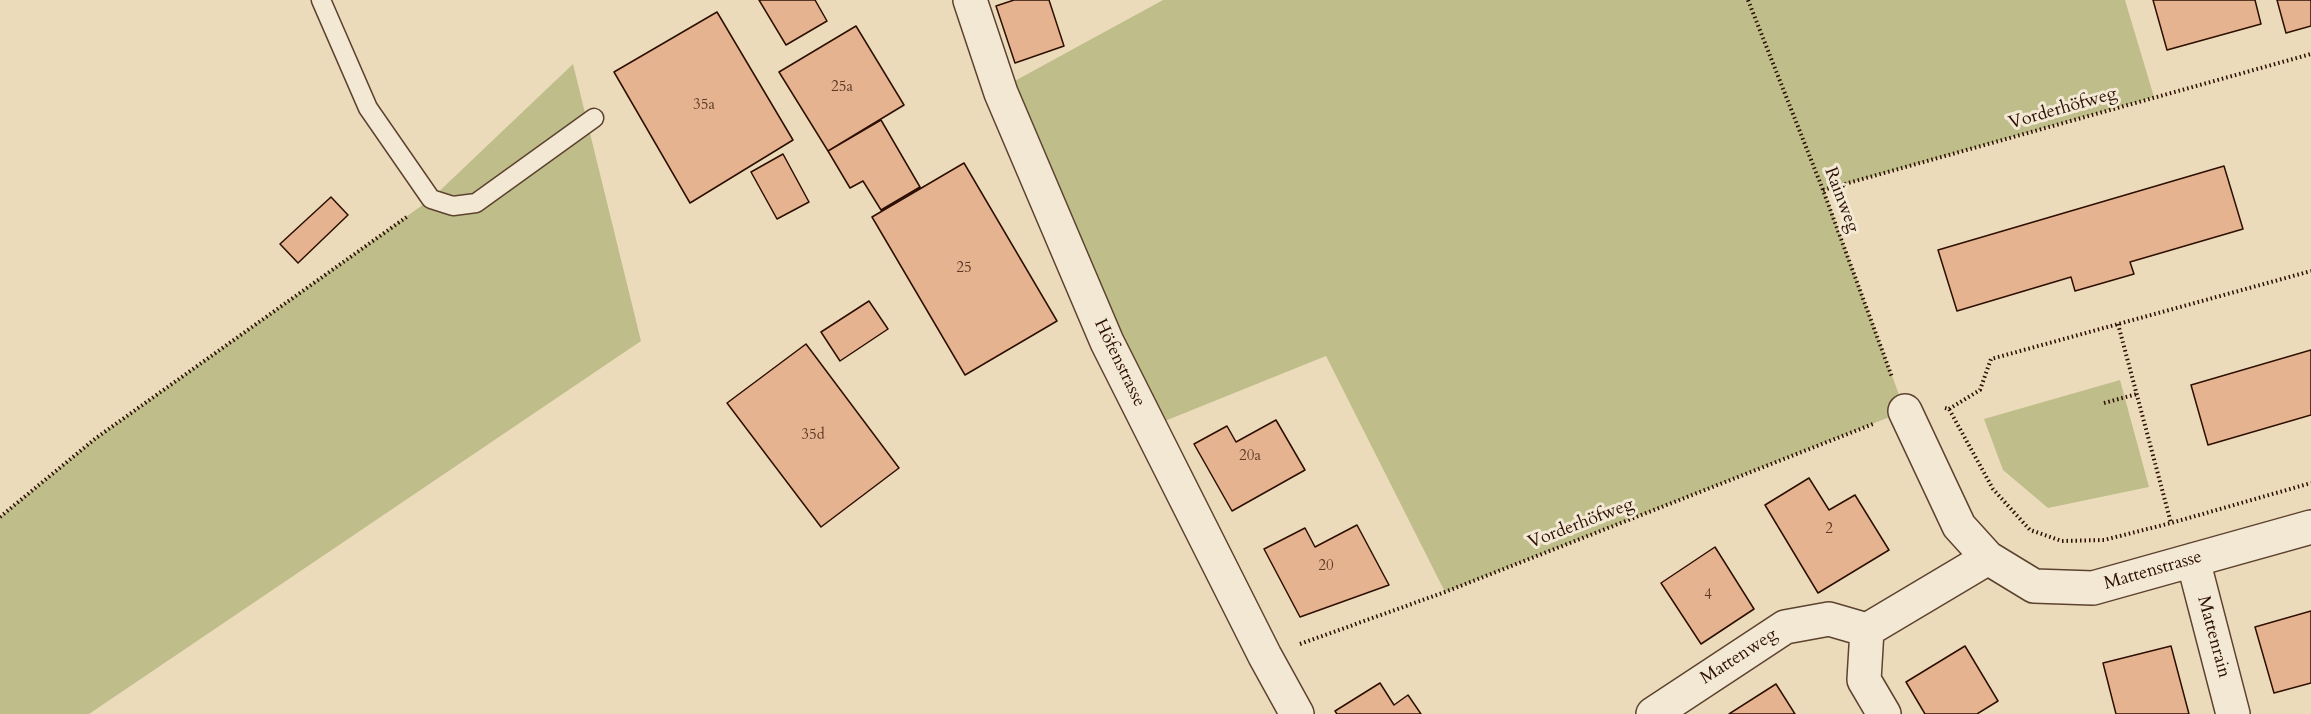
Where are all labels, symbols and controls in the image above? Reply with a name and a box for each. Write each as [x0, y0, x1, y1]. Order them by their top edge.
house number: 25a [831, 79, 853, 97]
street label: Vorderhöfweg [2006, 83, 2120, 135]
house number: 35a [693, 97, 715, 115]
street label: Rainweg [1819, 164, 1863, 236]
house number: 25 [956, 260, 972, 278]
street label: Höfenstrasse [1088, 316, 1150, 410]
house number: 35d [801, 427, 825, 445]
house number: 20a [1239, 448, 1261, 466]
street label: Vorderhöfweg [1525, 494, 1637, 554]
house number: 2 [1825, 521, 1833, 539]
street label: Mattenstrasse [2102, 547, 2204, 595]
house number: 20 [1318, 558, 1334, 576]
house number: 4 [1704, 587, 1712, 605]
street label: Mattenrain [2192, 594, 2234, 680]
street label: Mattenweg [1697, 624, 1781, 690]

